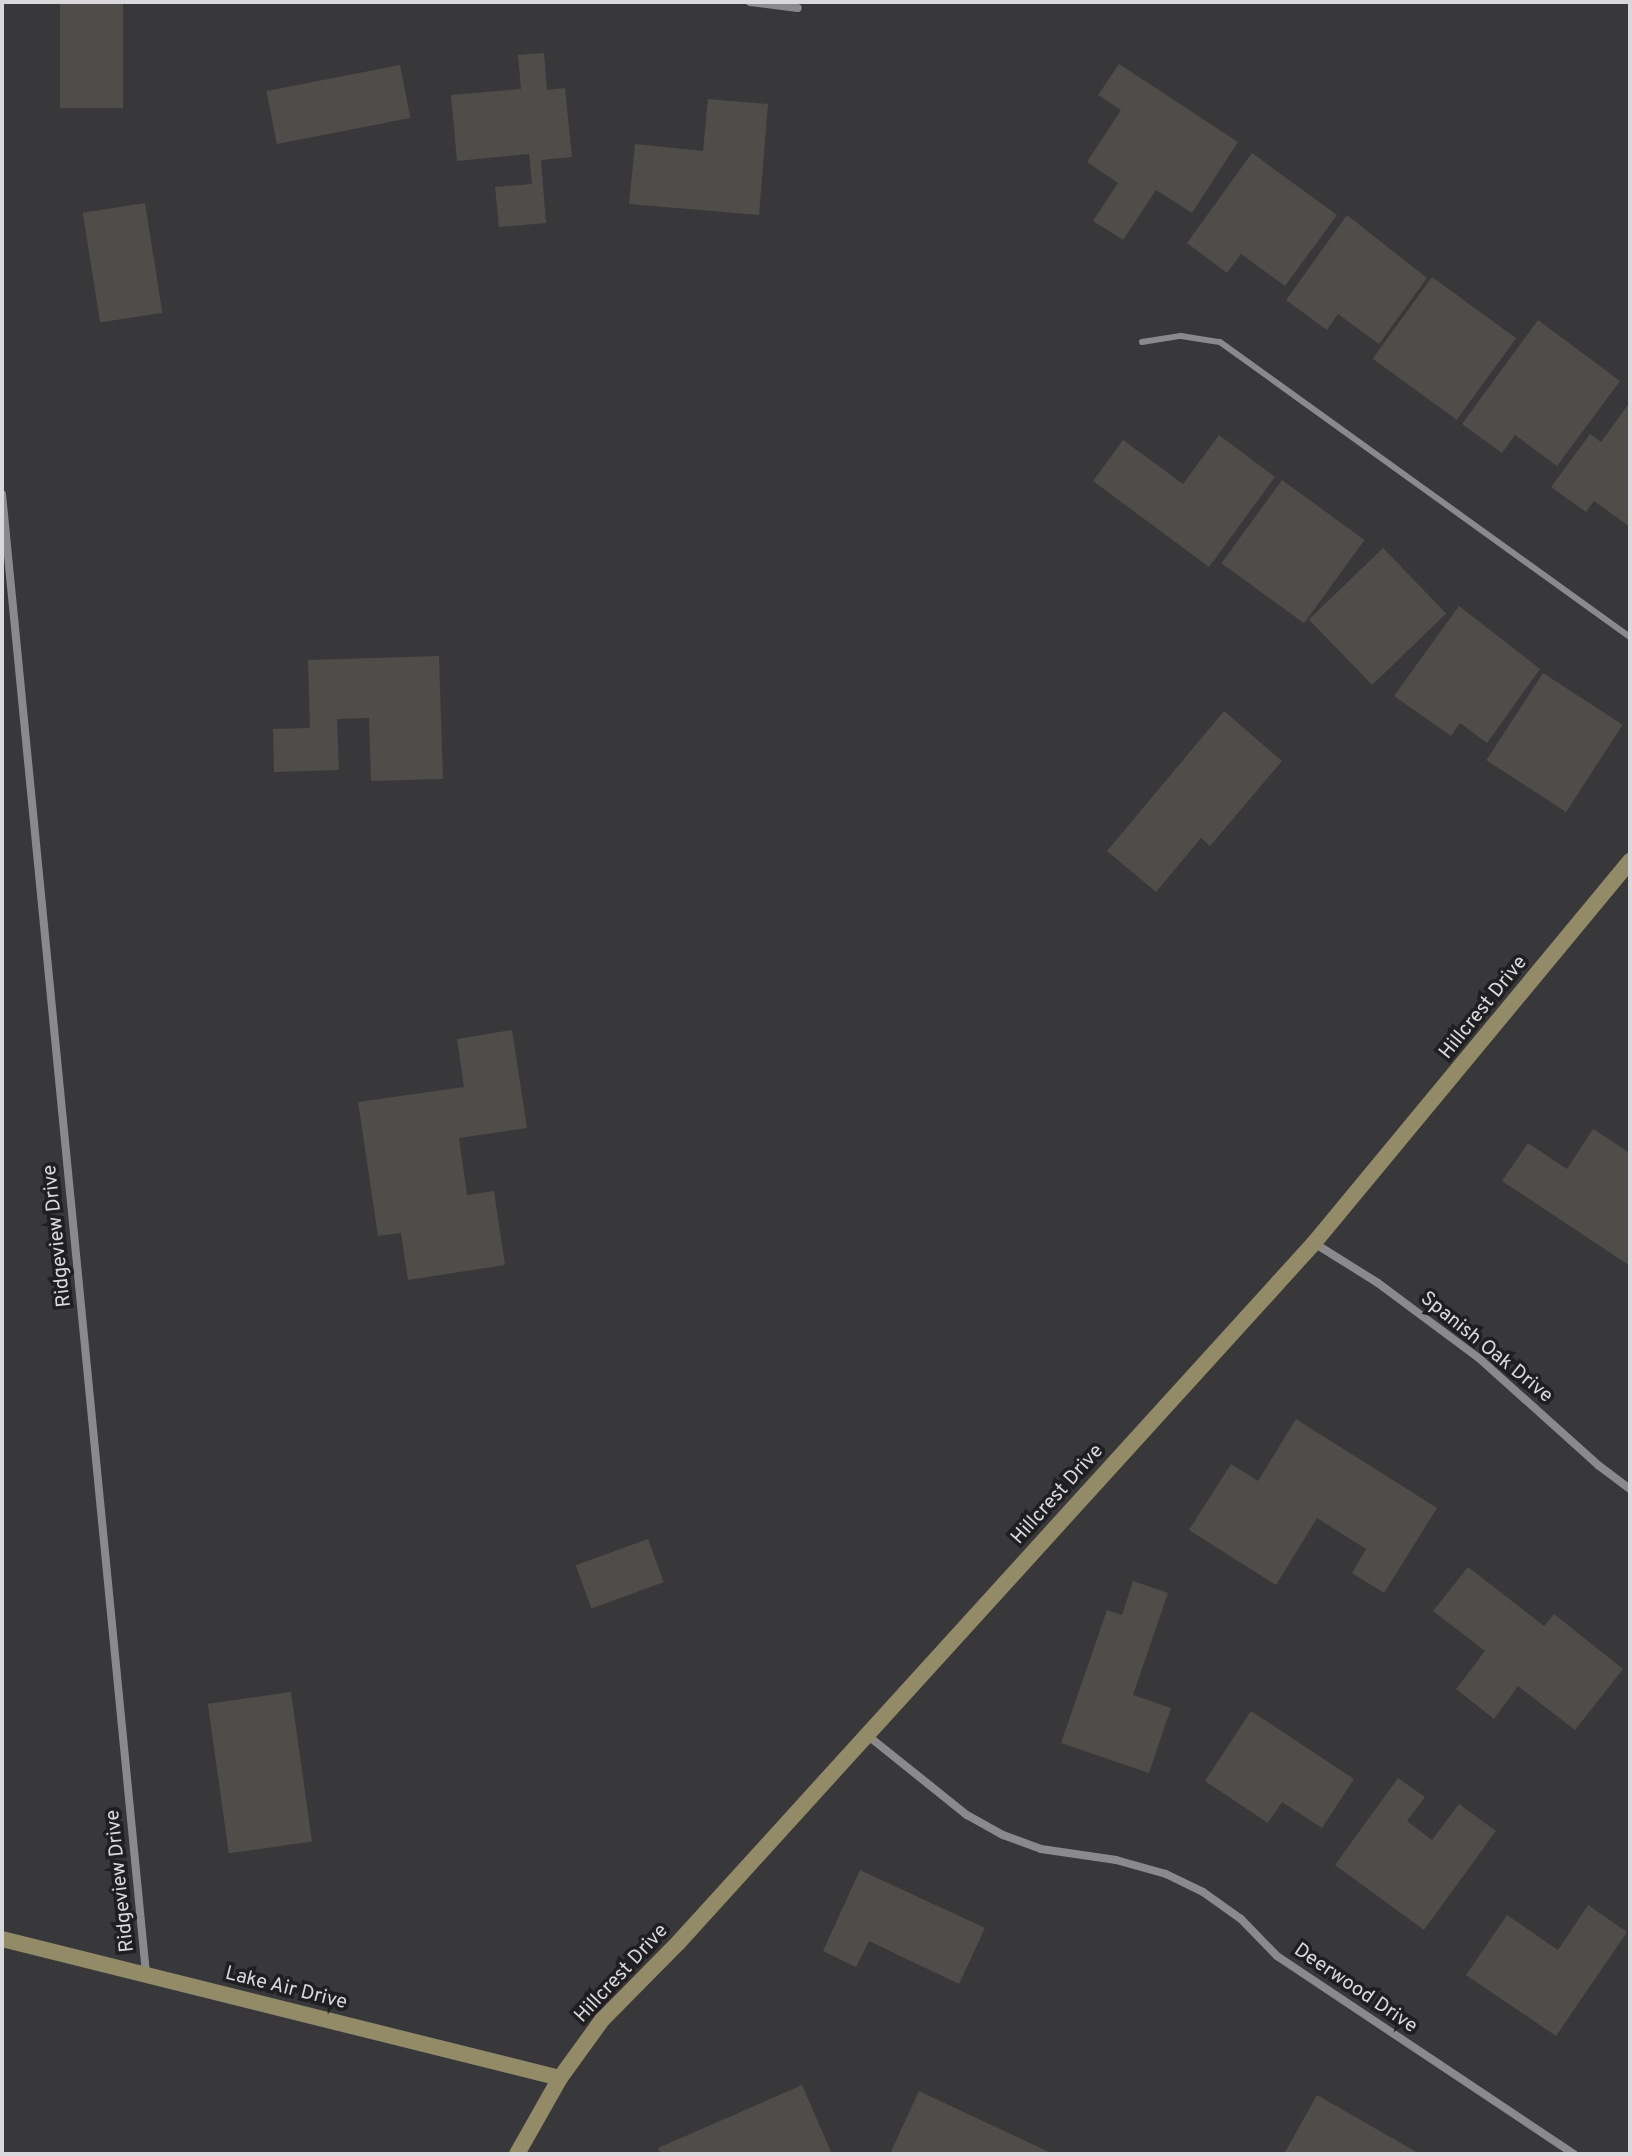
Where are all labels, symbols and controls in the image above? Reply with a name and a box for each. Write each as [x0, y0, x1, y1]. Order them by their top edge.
street label: Hillcrest Drive [1435, 951, 1533, 1065]
street label: Ridgeview Drive [39, 1163, 77, 1309]
street label: Spanish Oak Drive [1415, 1287, 1557, 1409]
street label: Hillcrest Drive [1007, 1440, 1109, 1550]
street label: Ridgeview Drive [102, 1808, 140, 1954]
street label: Hillcrest Drive [570, 1920, 674, 2028]
street label: Deerwood Drive [1289, 1939, 1421, 2039]
street label: Lake Air Drive [222, 1962, 350, 2016]

